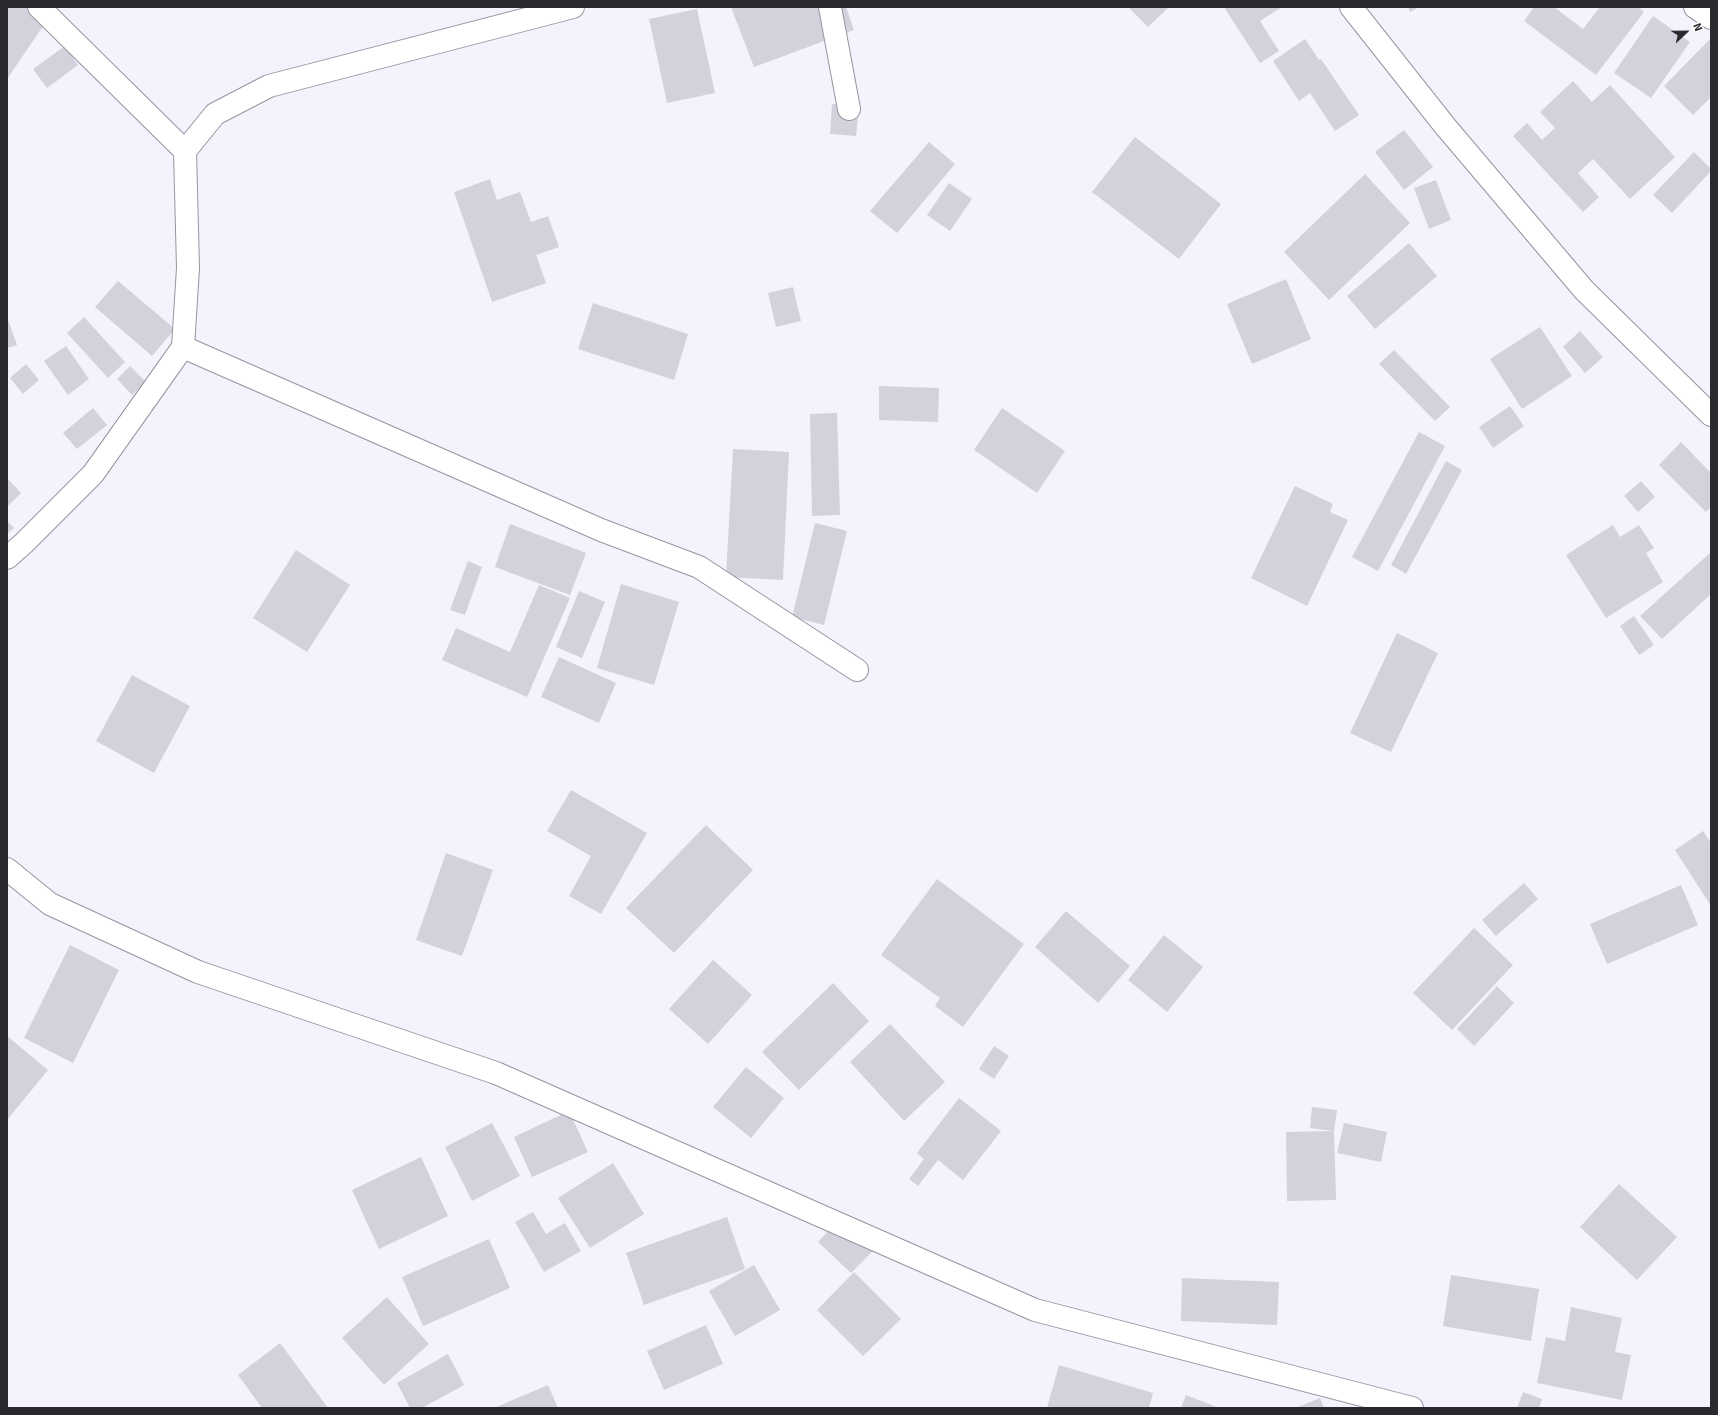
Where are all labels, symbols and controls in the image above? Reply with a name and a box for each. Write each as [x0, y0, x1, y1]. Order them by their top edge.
north arrow [1666, 12, 1706, 52]
text: N [1690, 21, 1705, 33]

